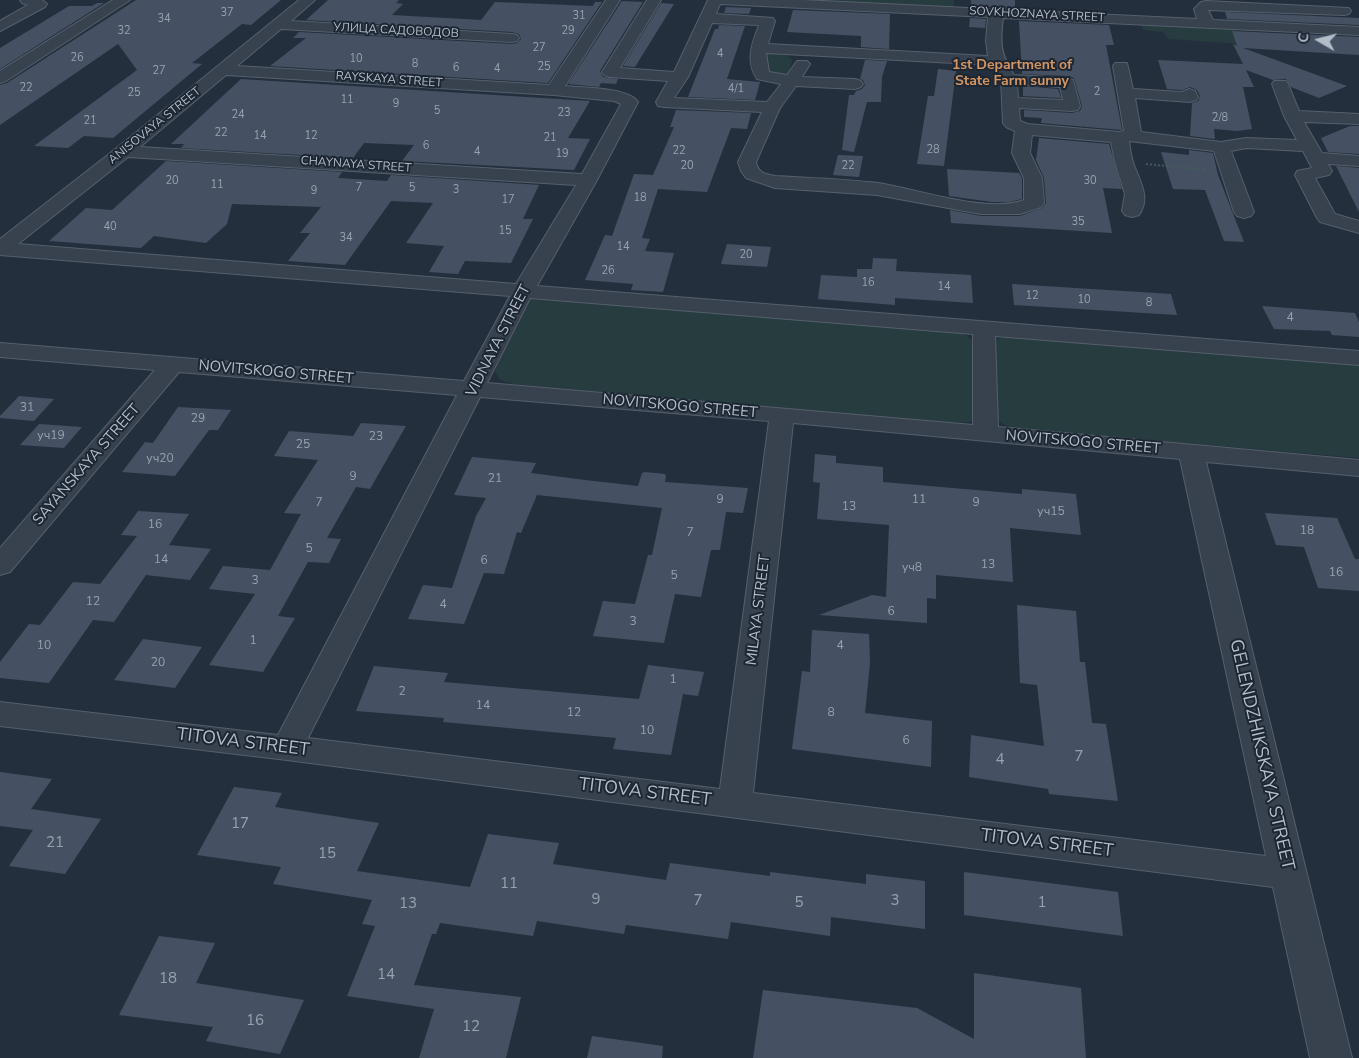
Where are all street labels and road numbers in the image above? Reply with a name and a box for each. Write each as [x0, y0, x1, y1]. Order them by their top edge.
street label: SOVKHOZNAYA STREET [969, 4, 1105, 26]
street label: УЛИЦА САДОВОДОВ [333, 21, 459, 41]
street label: RAYSKAYA STREET [335, 69, 443, 91]
street label: ANISOVAYA STREET [106, 84, 204, 168]
street label: CHAYNAYA STREET [300, 154, 412, 176]
street label: VIDNAYA STREET [463, 282, 535, 400]
street label: NOVITSKOGO STREET [198, 357, 354, 389]
street label: NOVITSKOGO STREET [602, 391, 758, 423]
street label: SAYANSKAYA STREET [30, 401, 144, 529]
street label: NOVITSKOGO STREET [1005, 427, 1161, 459]
street label: MILAYA STREET [743, 554, 775, 666]
street label: GELENDZHIKSKAYA STREET [1224, 637, 1298, 873]
street label: TITOVA STREET [175, 724, 311, 762]
street label: TITOVA STREET [577, 774, 713, 812]
street label: TITOVA STREET [979, 825, 1115, 863]

